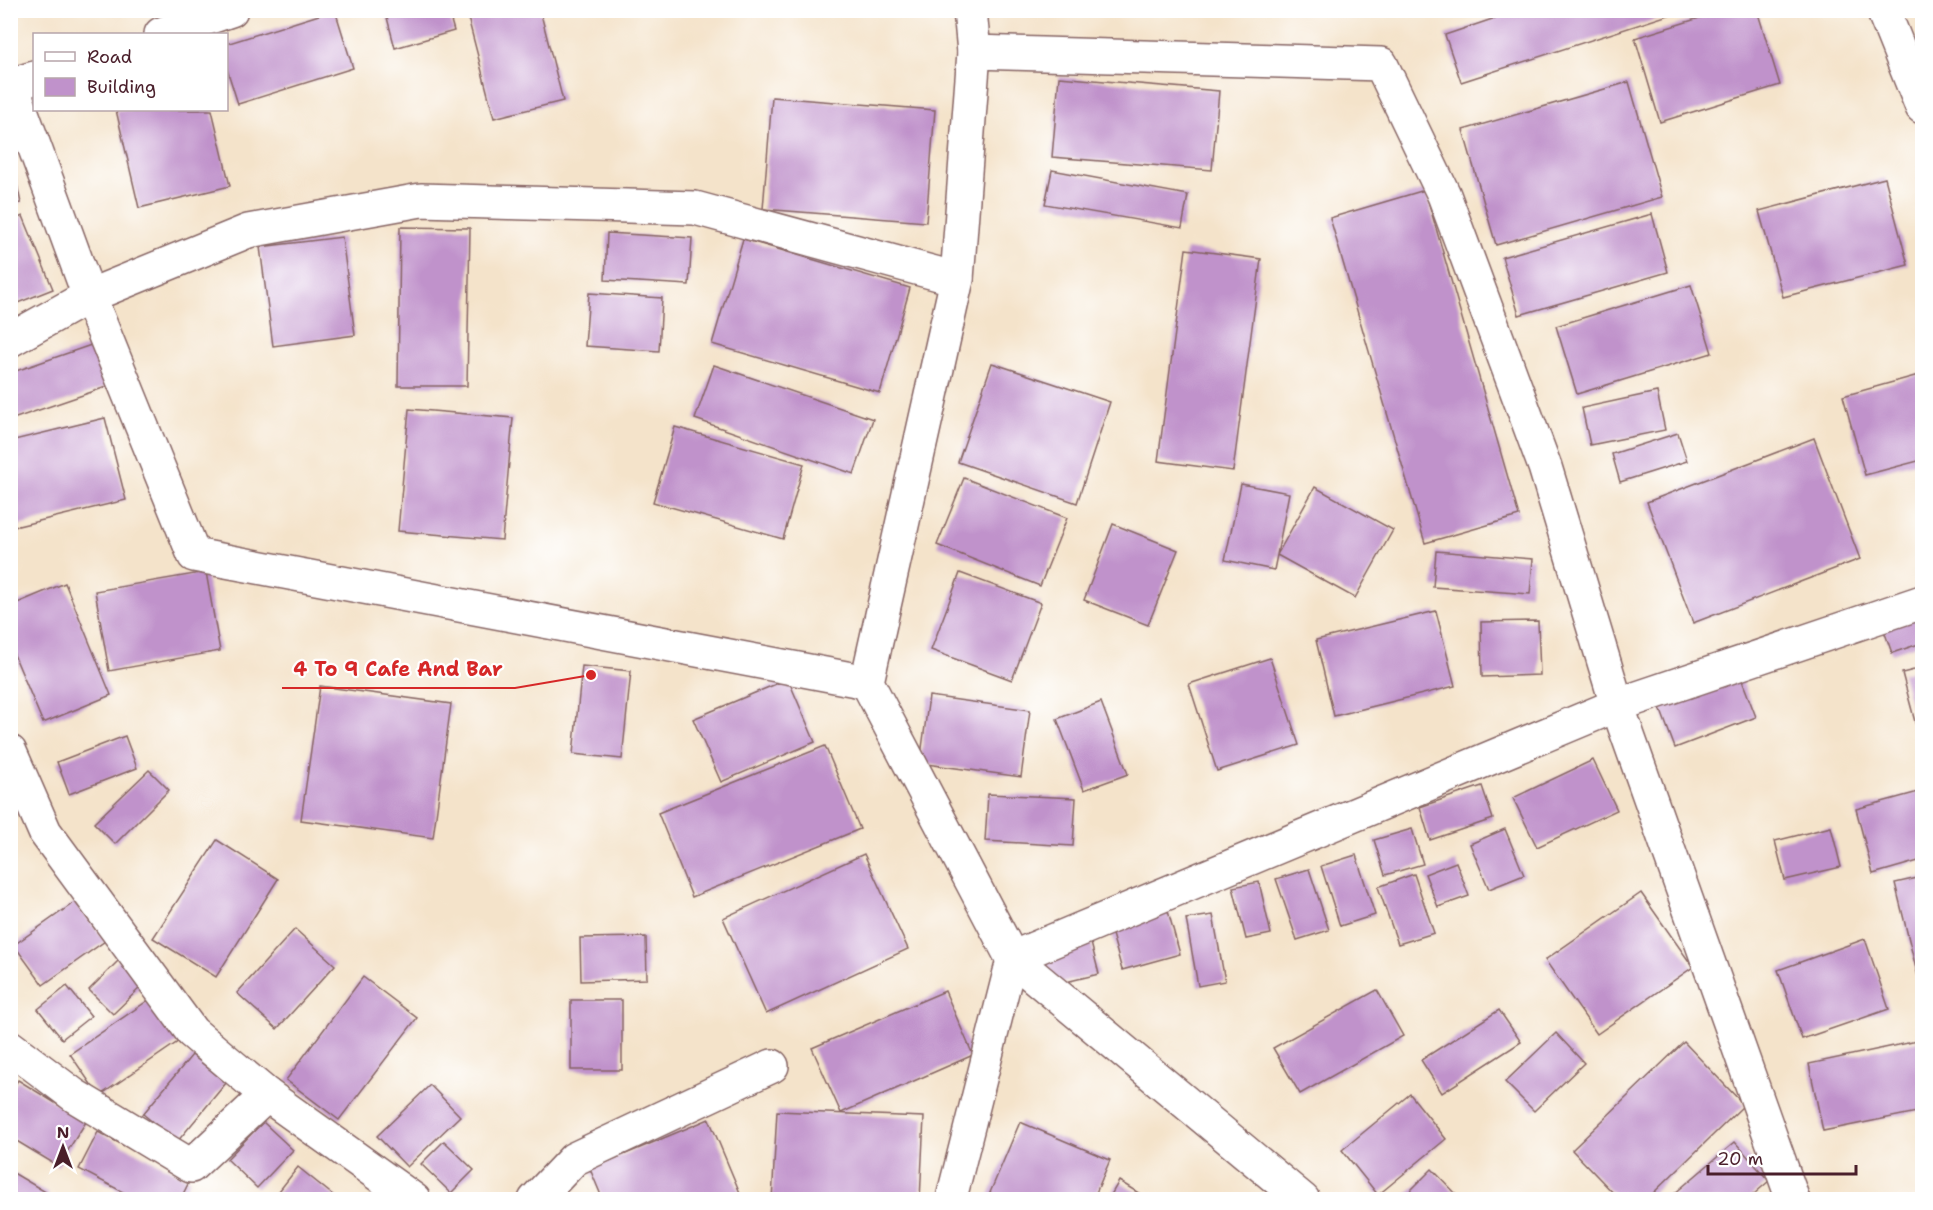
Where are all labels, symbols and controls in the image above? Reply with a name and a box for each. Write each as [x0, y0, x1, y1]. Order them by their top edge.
legend [33, 33, 228, 111]
text: Road [87, 45, 132, 69]
text: Building [87, 75, 156, 99]
callout: 4 To 9 Cafe And Bar [282, 650, 515, 688]
text: 4 To 9 Cafe And Bar [293, 656, 503, 682]
north arrow [33, 1117, 93, 1177]
text: N [57, 1122, 69, 1143]
scale bar [1708, 1138, 1856, 1176]
text: 20 m [1717, 1147, 1763, 1171]

